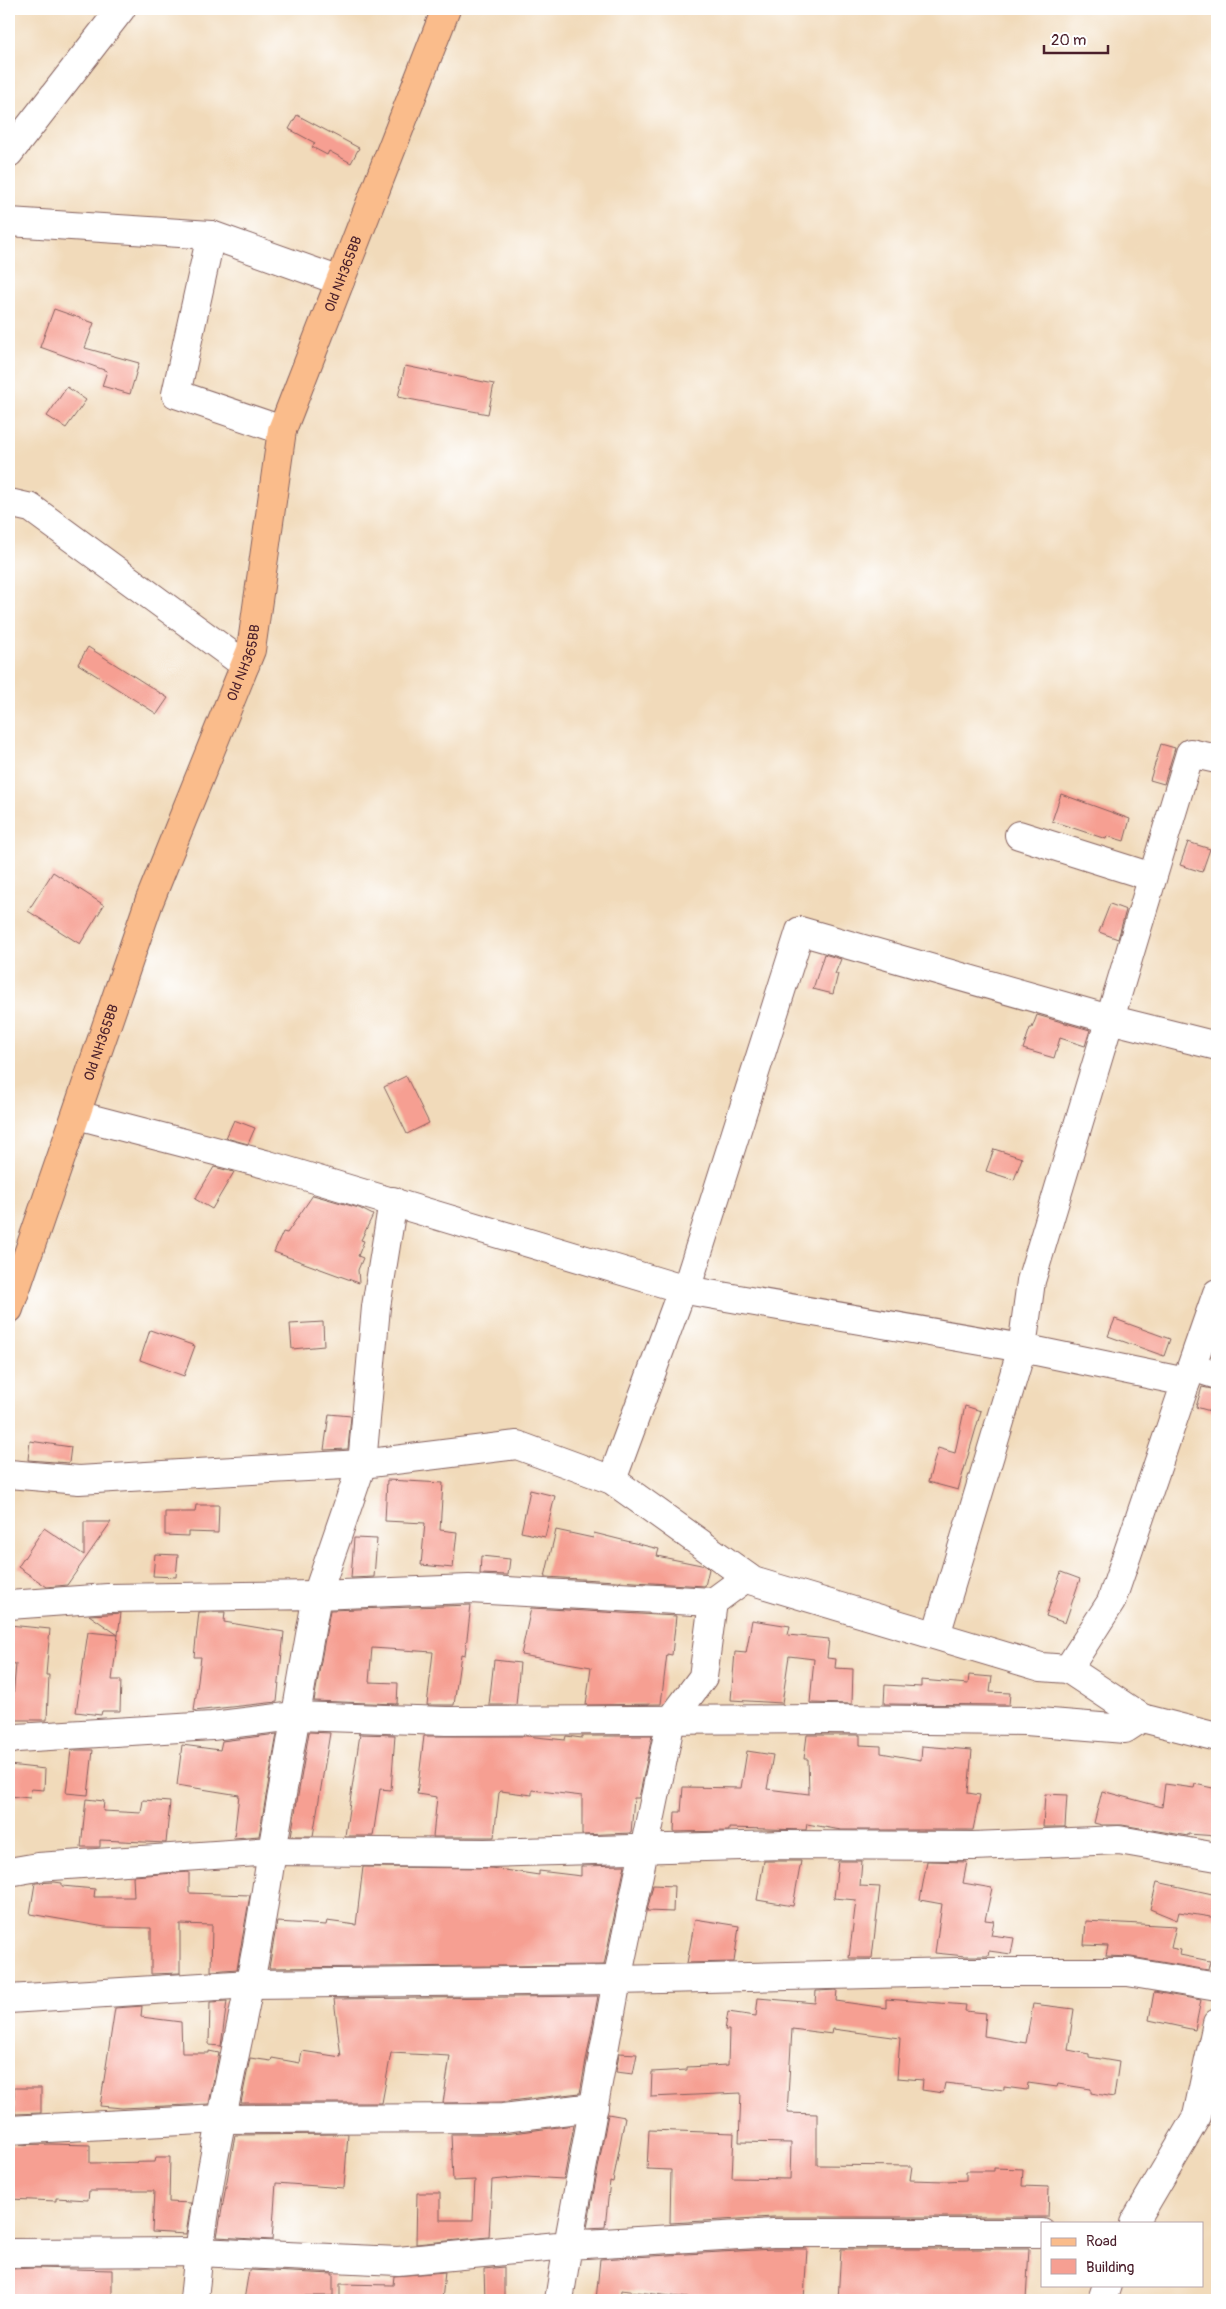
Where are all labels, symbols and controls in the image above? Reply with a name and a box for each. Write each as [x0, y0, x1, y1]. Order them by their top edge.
scale bar [1044, 22, 1107, 54]
text: 20 m [1051, 31, 1086, 50]
street label: Old NH365BB [321, 234, 366, 314]
street label: Old NH365BB [223, 623, 264, 704]
street label: Old NH365BB [80, 1002, 122, 1083]
legend [1041, 2222, 1204, 2286]
text: Road [1086, 2232, 1117, 2251]
text: Building [1086, 2258, 1134, 2277]

